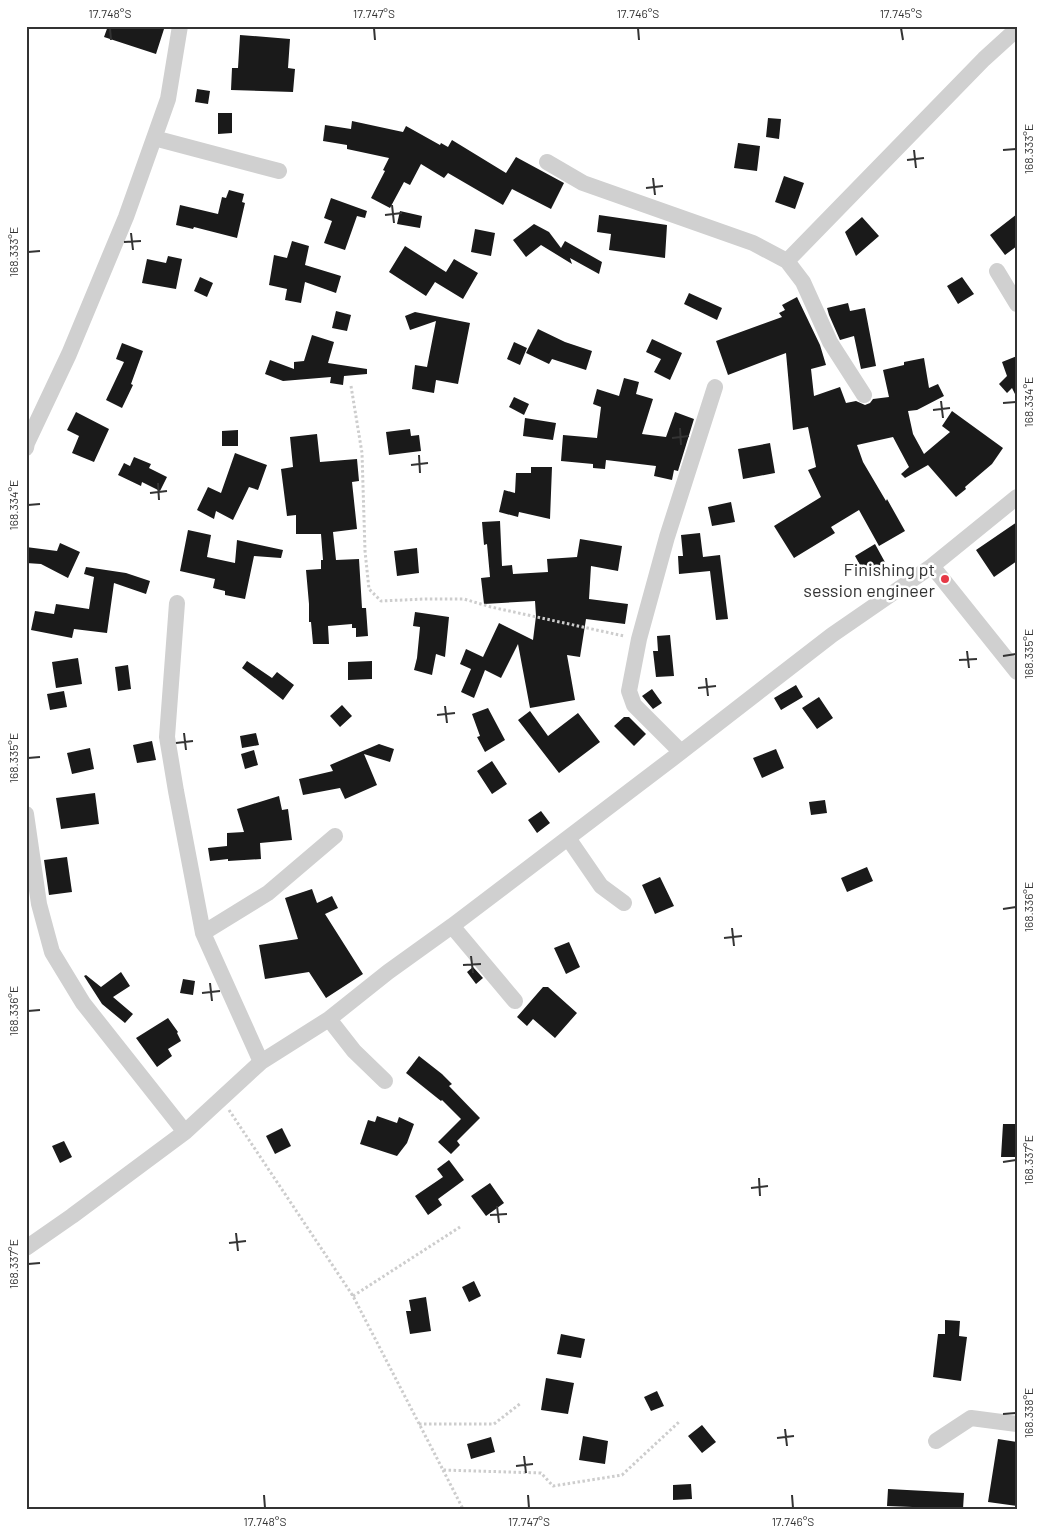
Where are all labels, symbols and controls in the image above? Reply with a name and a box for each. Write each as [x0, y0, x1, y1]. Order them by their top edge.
text: 17.748°S [89, 6, 131, 20]
text: 17.747°S [353, 6, 395, 20]
text: 17.746°S [617, 6, 659, 20]
text: 17.745°S [880, 6, 922, 20]
text: 168.333°E [1021, 124, 1035, 174]
text: 168.333°E [6, 227, 20, 277]
text: 168.334°E [1021, 377, 1035, 427]
text: 168.334°E [6, 480, 20, 530]
place label: Finishing pt session engineer [803, 558, 935, 601]
marker: Finishing pt session engineer [939, 573, 951, 585]
text: 168.335°E [1021, 629, 1035, 679]
text: 168.335°E [6, 733, 20, 783]
text: 168.336°E [1021, 882, 1035, 932]
text: 168.336°E [6, 986, 20, 1036]
text: 168.337°E [1021, 1135, 1035, 1185]
text: 168.337°E [6, 1239, 20, 1289]
text: 168.338°E [1021, 1388, 1035, 1438]
text: 17.748°S [244, 1514, 286, 1528]
text: 17.747°S [508, 1514, 550, 1528]
text: 17.746°S [772, 1514, 814, 1528]

